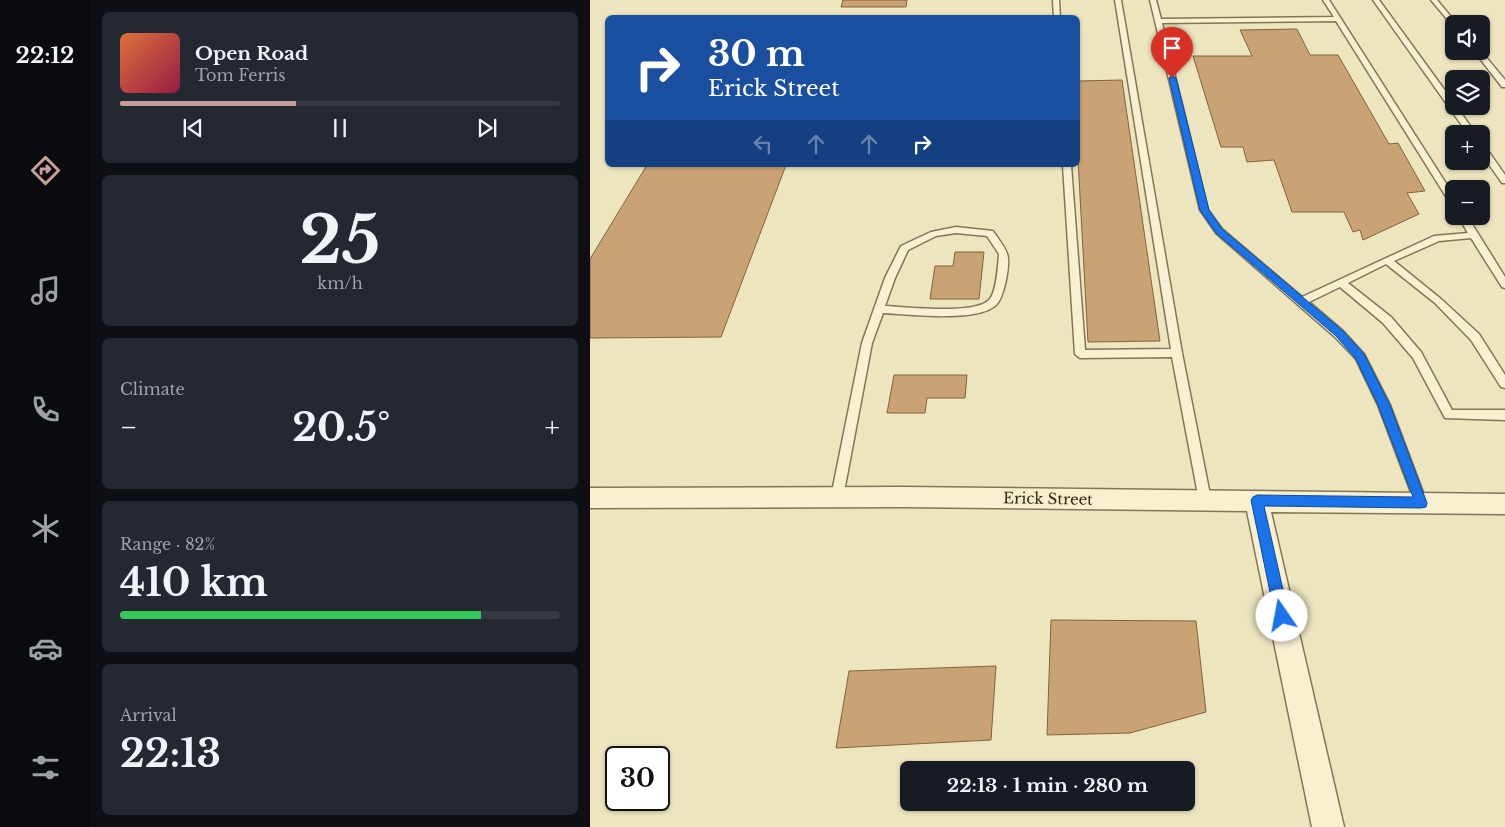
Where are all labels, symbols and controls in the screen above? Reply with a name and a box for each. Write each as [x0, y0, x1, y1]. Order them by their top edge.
map controls [1445, 15, 1490, 225]
button: sound [1445, 15, 1490, 60]
pin [1151, 27, 1193, 78]
text: 30 m [708, 32, 805, 75]
icon: arrive [1158, 34, 1186, 62]
icon: right [625, 35, 690, 100]
text: 22:12 [16, 42, 74, 69]
text: Open Road [195, 42, 308, 65]
text: Tom Ferris [195, 65, 286, 85]
button: layers [1445, 70, 1490, 115]
text: Erick Street [708, 75, 840, 102]
icon: previous [179, 114, 207, 142]
icon: pause [326, 114, 354, 142]
icon: next [473, 114, 501, 142]
button: + [1445, 125, 1490, 170]
icon: left [749, 130, 777, 158]
icon: ahead [802, 130, 830, 158]
icon: ahead [855, 130, 883, 158]
icon: right [908, 130, 936, 158]
icon: directions [28, 153, 63, 188]
button: − [1445, 180, 1490, 225]
text: 25 [300, 200, 381, 281]
icon: music [28, 273, 63, 308]
text: km/h [317, 273, 363, 293]
text: Climate [120, 379, 185, 399]
icon: phone [28, 392, 63, 427]
text: 20.5° [292, 404, 390, 451]
text: − [120, 410, 138, 445]
text: + [545, 410, 560, 445]
street label: Erick Street [1003, 488, 1093, 509]
icon: climate [28, 511, 63, 546]
text: Range · 82% [120, 534, 215, 554]
text: 410 km [120, 559, 268, 606]
position arrow [1255, 589, 1307, 641]
icon: car [28, 631, 63, 666]
text: Arrival [120, 705, 177, 725]
text: 22:13 [120, 730, 221, 777]
speed limit sign: 30 [605, 746, 670, 811]
icon: filters [28, 750, 63, 785]
text: 22:13 · 1 min · 280 m [947, 774, 1148, 797]

